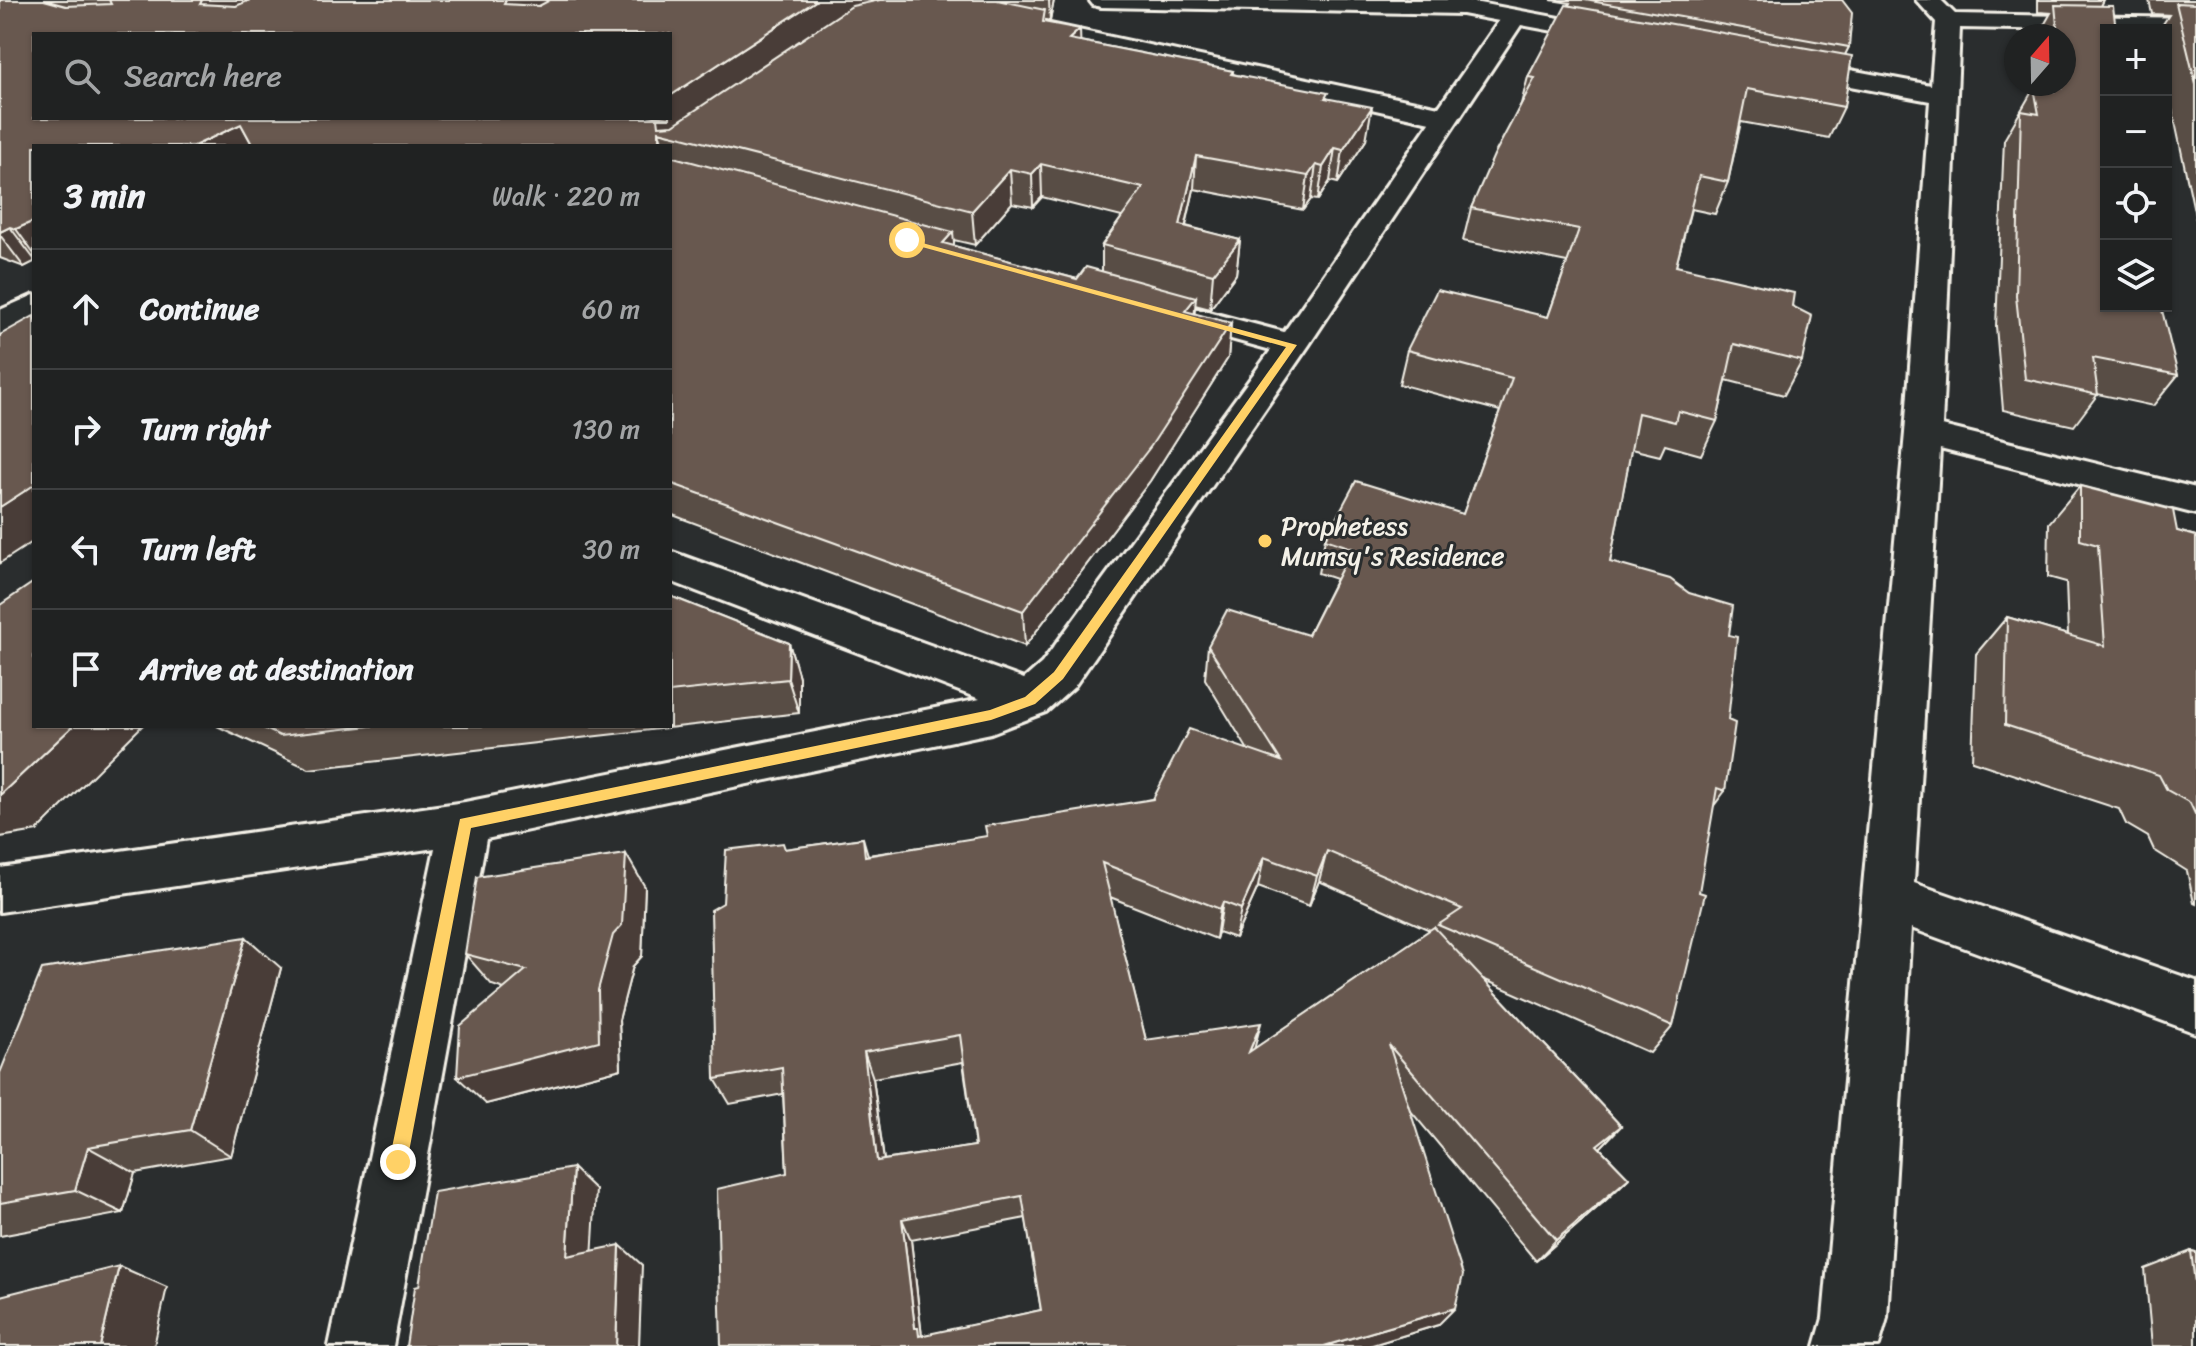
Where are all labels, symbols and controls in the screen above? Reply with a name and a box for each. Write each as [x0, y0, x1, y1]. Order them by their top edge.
north arrow [2004, 24, 2076, 96]
map controls [2100, 24, 2172, 312]
button: + [2100, 24, 2172, 96]
search box [32, 32, 672, 120]
text: Search here [124, 49, 282, 103]
icon: search [60, 54, 104, 98]
button: − [2100, 96, 2172, 168]
text: 3 min [64, 166, 145, 226]
button: locate [2100, 168, 2172, 240]
text: Walk · 220 m [492, 173, 640, 219]
route start [889, 222, 925, 258]
button: layers [2100, 240, 2172, 312]
text: Continue [140, 282, 259, 336]
text: 60 m [582, 286, 640, 332]
icon: ahead [64, 287, 108, 331]
text: Turn right [140, 402, 270, 456]
text: 130 m [571, 406, 640, 452]
icon: right [64, 407, 108, 451]
place label: Prophetess Mumsy's Residence [1281, 503, 1505, 579]
text: Turn left [140, 522, 256, 576]
text: 30 m [583, 526, 640, 572]
icon: left [64, 527, 108, 571]
marker: Prophetess Mumsy's Residence [1256, 532, 1274, 550]
text: Arrive at destination [140, 642, 414, 696]
icon: arrive [64, 647, 108, 691]
route end [380, 1144, 416, 1180]

